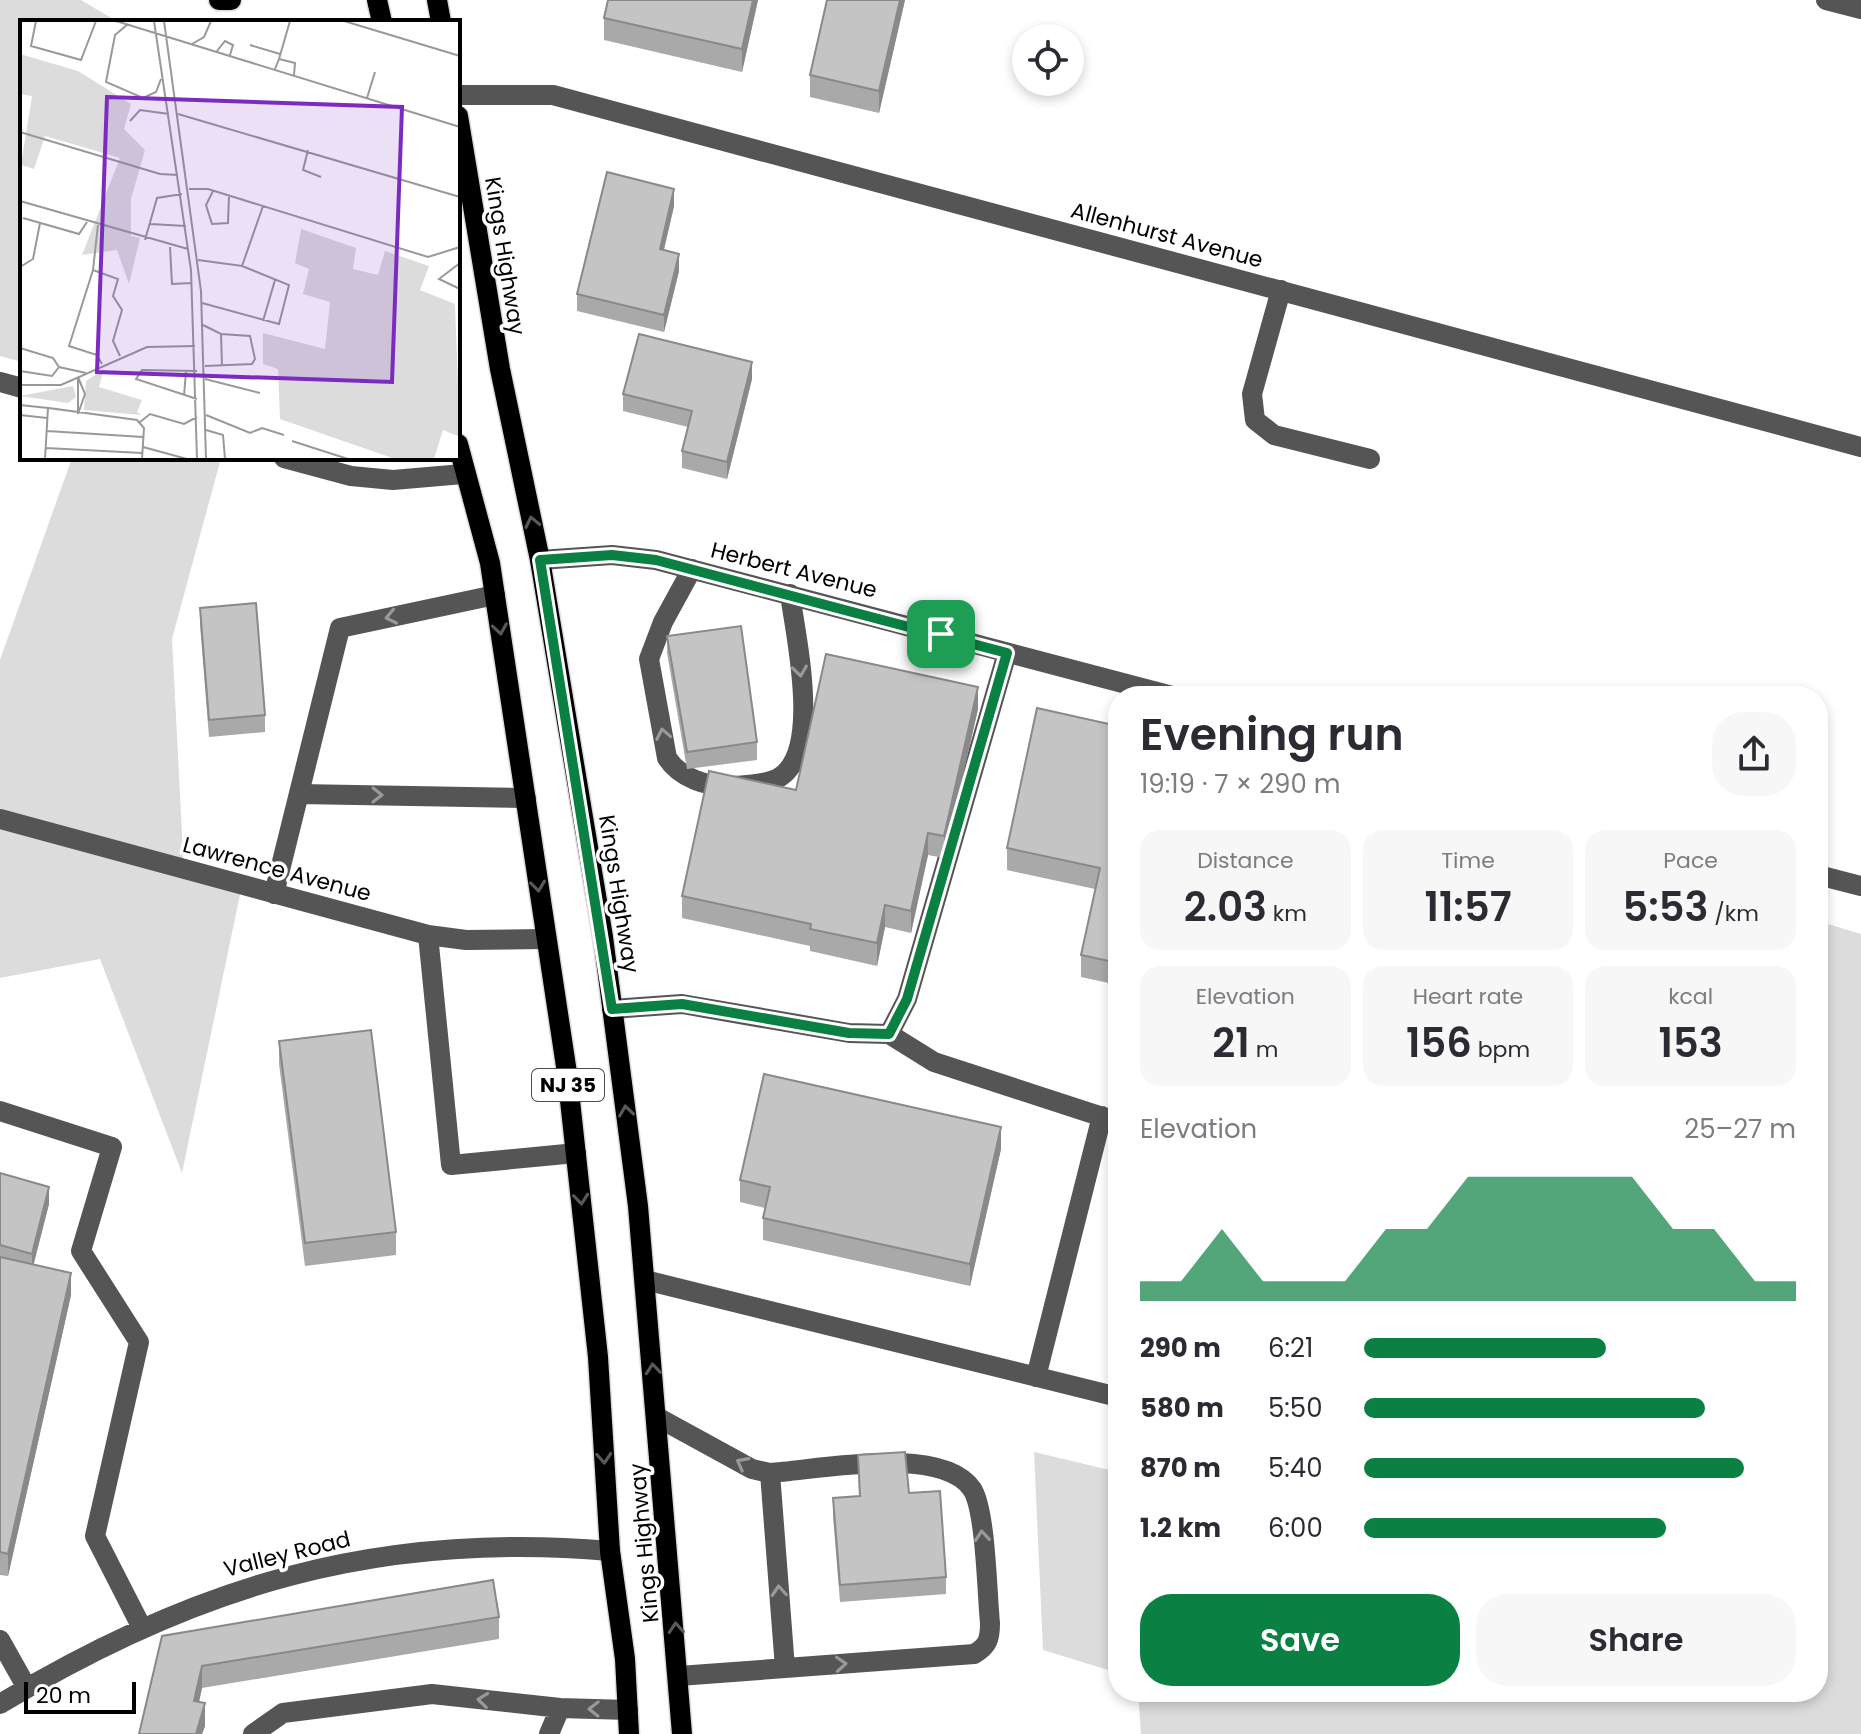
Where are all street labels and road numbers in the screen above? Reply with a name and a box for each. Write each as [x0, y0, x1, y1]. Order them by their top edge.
street label: Kings Highway [477, 175, 533, 338]
street label: Allenhurst Avenue [1067, 194, 1267, 276]
street label: Herbert Avenue [708, 534, 880, 606]
street label: Kings Highway [591, 813, 647, 976]
street label: Lawrence Avenue [179, 829, 375, 909]
road number: NJ 35 [532, 1069, 604, 1101]
street label: Kings Highway [622, 1461, 666, 1624]
street label: Valley Road [220, 1523, 354, 1585]

